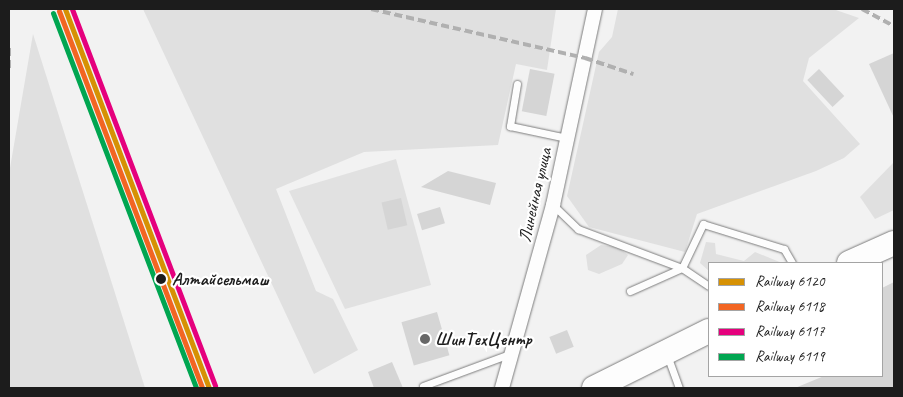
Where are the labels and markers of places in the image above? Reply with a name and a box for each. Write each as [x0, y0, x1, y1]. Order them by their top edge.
place label: Алтайсельмаш [172, 268, 269, 290]
marker: Алтайсельмаш [154, 272, 168, 286]
place label: ШинТехЦентр [435, 328, 532, 350]
marker: ШинТехЦентр [419, 333, 431, 345]

